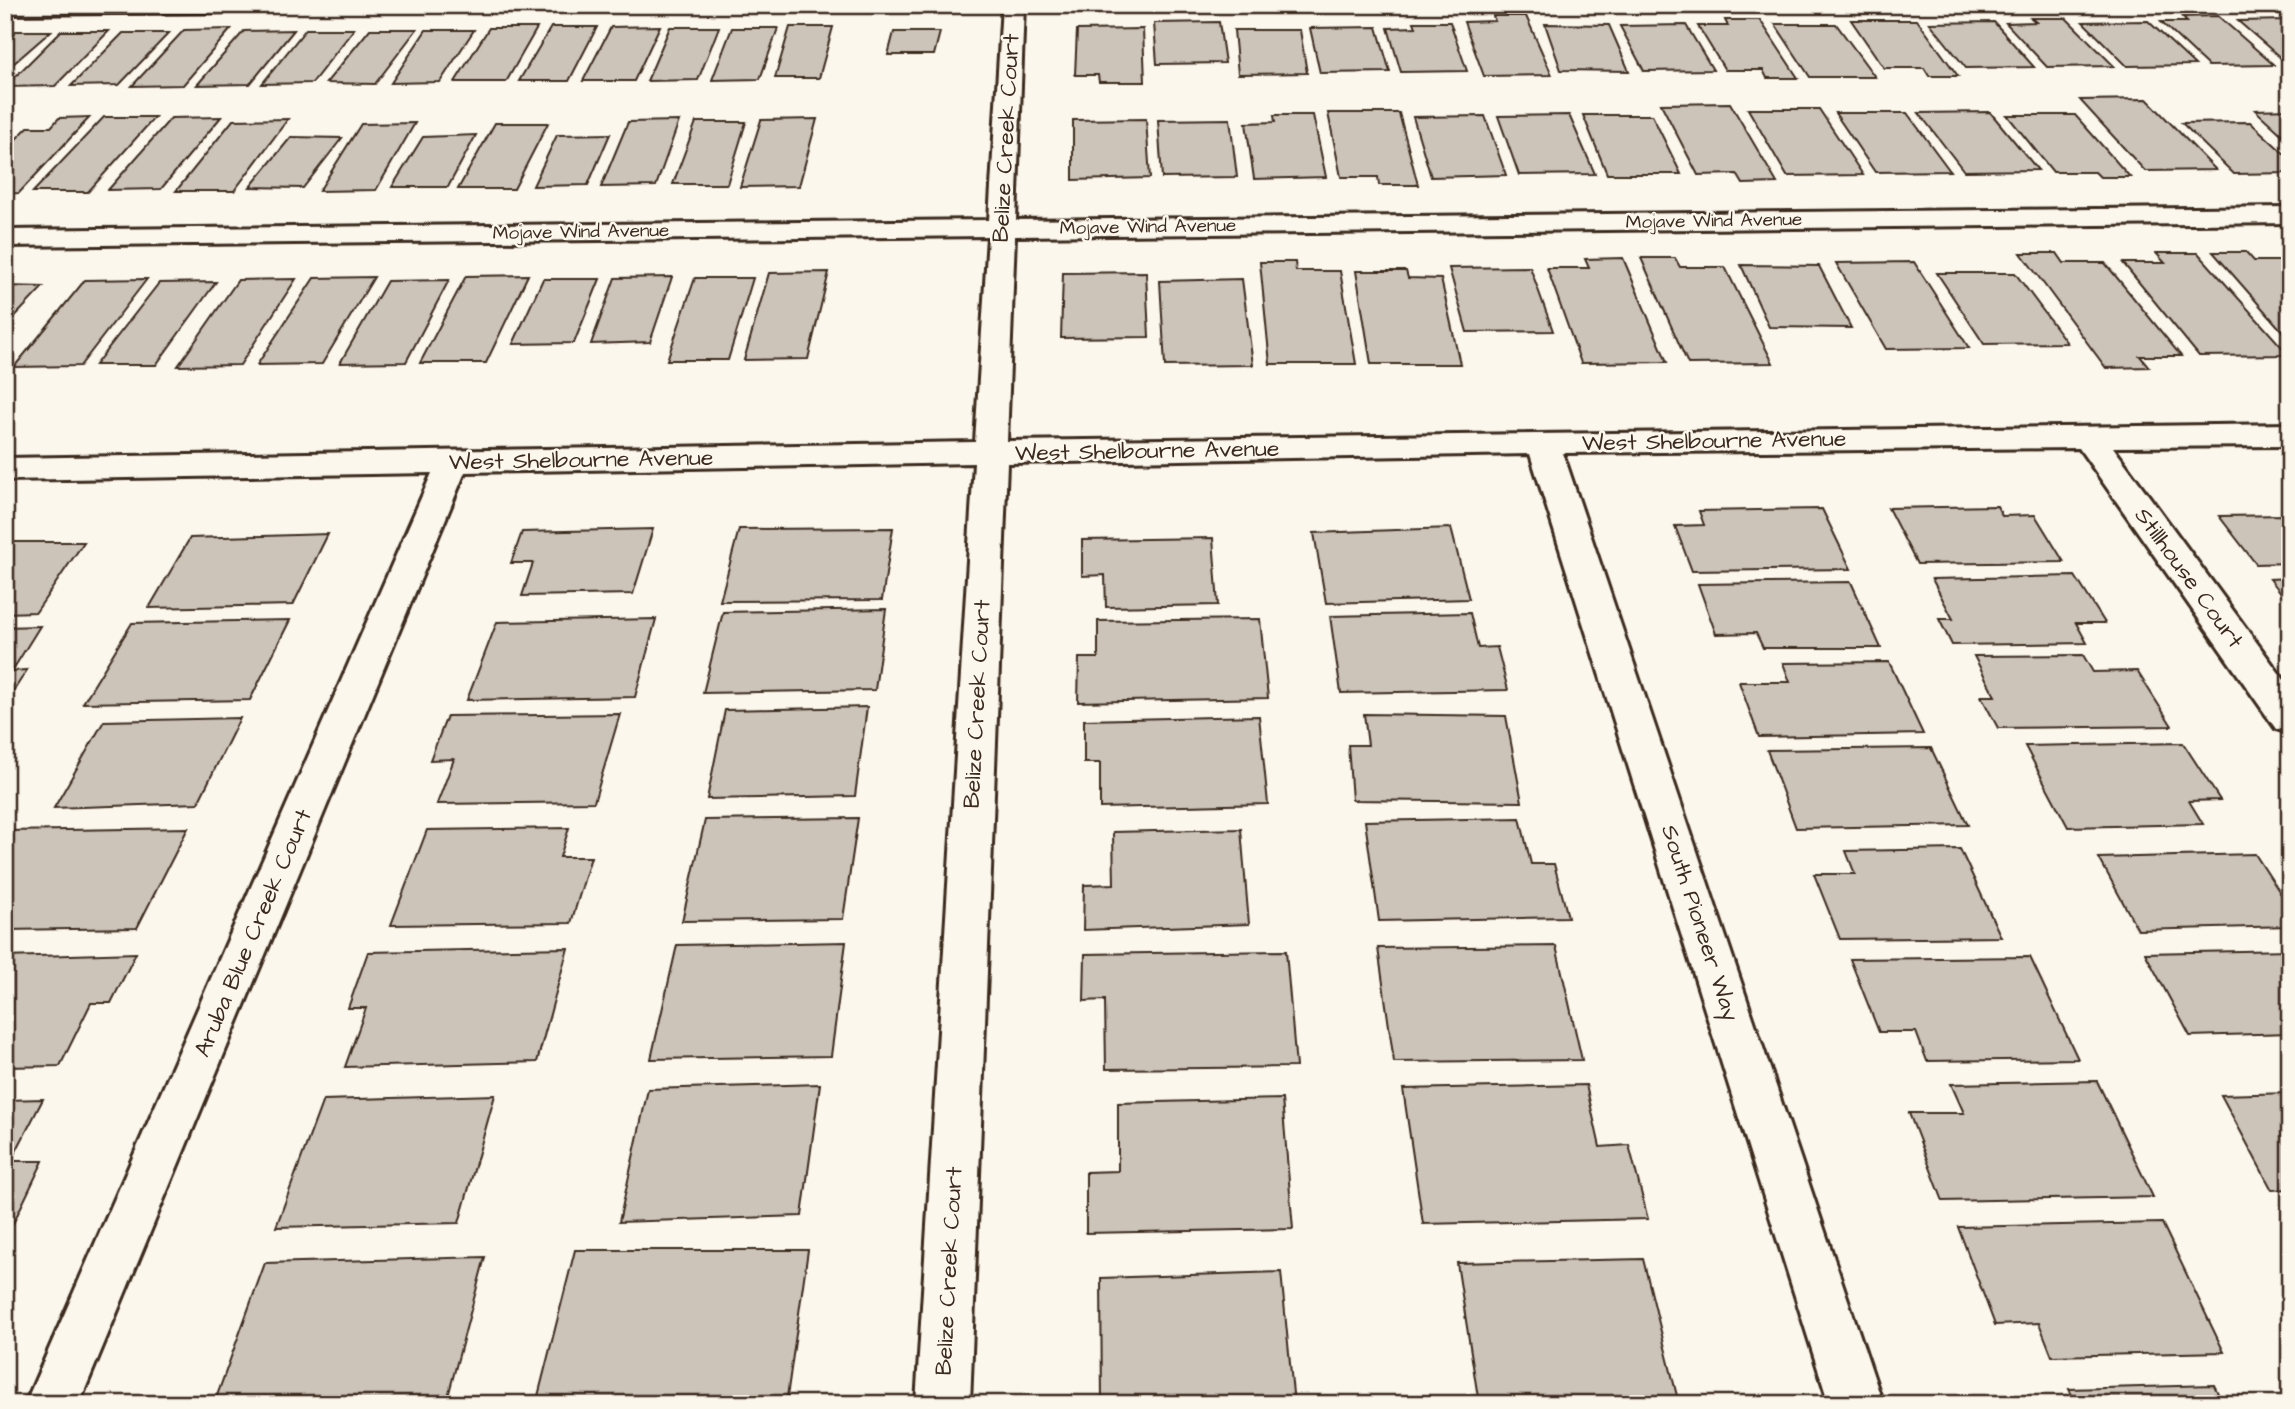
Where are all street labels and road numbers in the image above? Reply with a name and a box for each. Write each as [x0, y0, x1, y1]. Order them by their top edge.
street label: Belize Creek Court [985, 32, 1027, 243]
street label: Mojave Wind Avenue [1626, 206, 1802, 236]
street label: Mojave Wind Avenue [1060, 212, 1236, 242]
street label: Mojave Wind Avenue [493, 217, 669, 247]
street label: West Shelbourne Avenue [1582, 423, 1846, 459]
street label: West Shelbourne Avenue [1015, 433, 1279, 469]
street label: West Shelbourne Avenue [449, 442, 713, 478]
street label: Stillhouse Court [2127, 501, 2251, 655]
street label: Belize Creek Court [956, 598, 998, 809]
street label: Aruba Blue Creek Court [186, 804, 320, 1062]
street label: South Pioneer Way [1652, 821, 1747, 1026]
street label: Belize Creek Court [928, 1165, 970, 1376]

